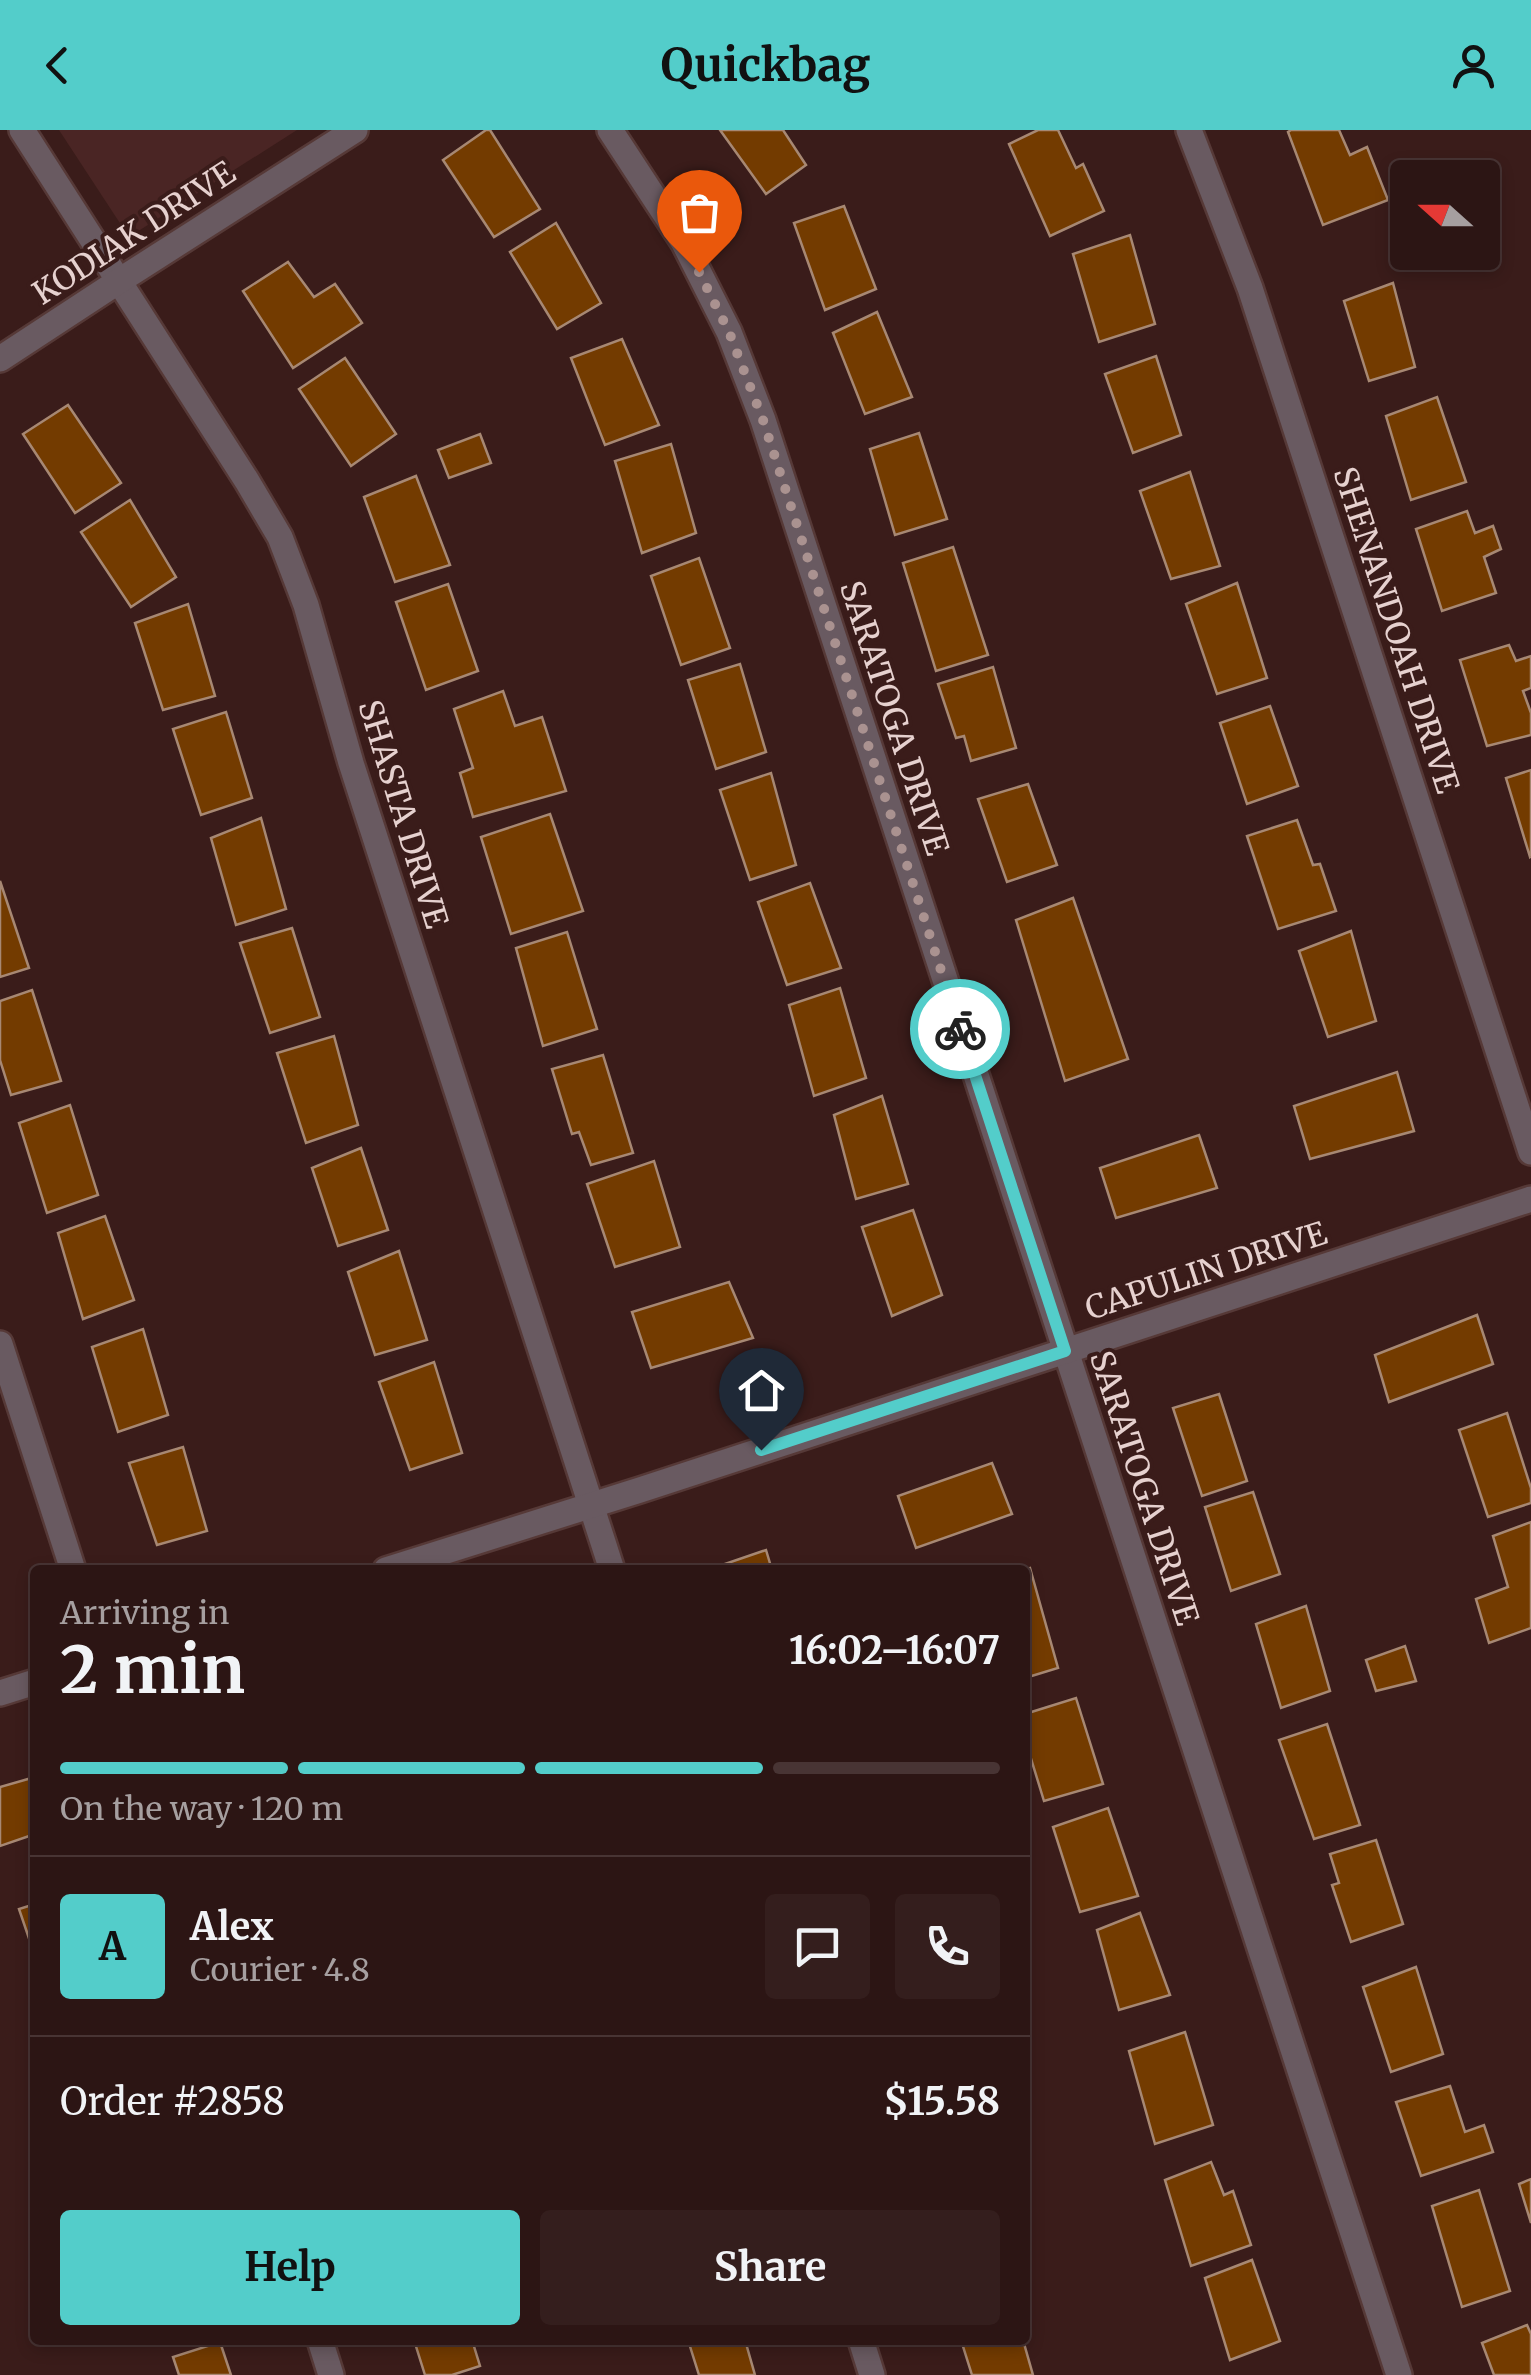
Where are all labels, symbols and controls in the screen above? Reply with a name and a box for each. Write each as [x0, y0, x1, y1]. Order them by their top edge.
text: Quickbag [661, 37, 870, 93]
icon: back [30, 38, 85, 93]
icon: person [1446, 38, 1501, 93]
street label: KODIAK DRIVE [25, 152, 243, 313]
north arrow [1390, 160, 1500, 270]
map controls [1390, 160, 1500, 270]
pin [657, 170, 742, 273]
icon: bag [672, 185, 727, 240]
street label: SHENANDOAH DRIVE [1324, 462, 1468, 799]
street label: SARATOGA DRIVE [831, 576, 957, 861]
street label: SHASTA DRIVE [349, 695, 457, 934]
courier [910, 979, 1010, 1079]
icon: bike [933, 1002, 988, 1057]
street label: CAPULIN DRIVE [1080, 1213, 1332, 1329]
street label: SARATOGA DRIVE [1081, 1346, 1207, 1631]
pin [719, 1348, 804, 1451]
icon: home [734, 1363, 789, 1418]
text: Arriving in [60, 1593, 229, 1633]
text: 16:02–16:07 [789, 1627, 1000, 1674]
text: 2 min [60, 1629, 245, 1711]
text: On the way · 120 m [60, 1789, 343, 1829]
button: chat [765, 1894, 870, 1999]
button: phone [895, 1894, 1000, 1999]
text: Alex [190, 1903, 274, 1950]
text: A [99, 1923, 126, 1970]
text: Courier · 4.8 [190, 1950, 370, 1990]
text: Order #2858 [60, 2078, 285, 2125]
text: $15.58 [883, 2078, 1000, 2125]
button: Help [60, 2210, 520, 2325]
button: Share [540, 2210, 1000, 2325]

